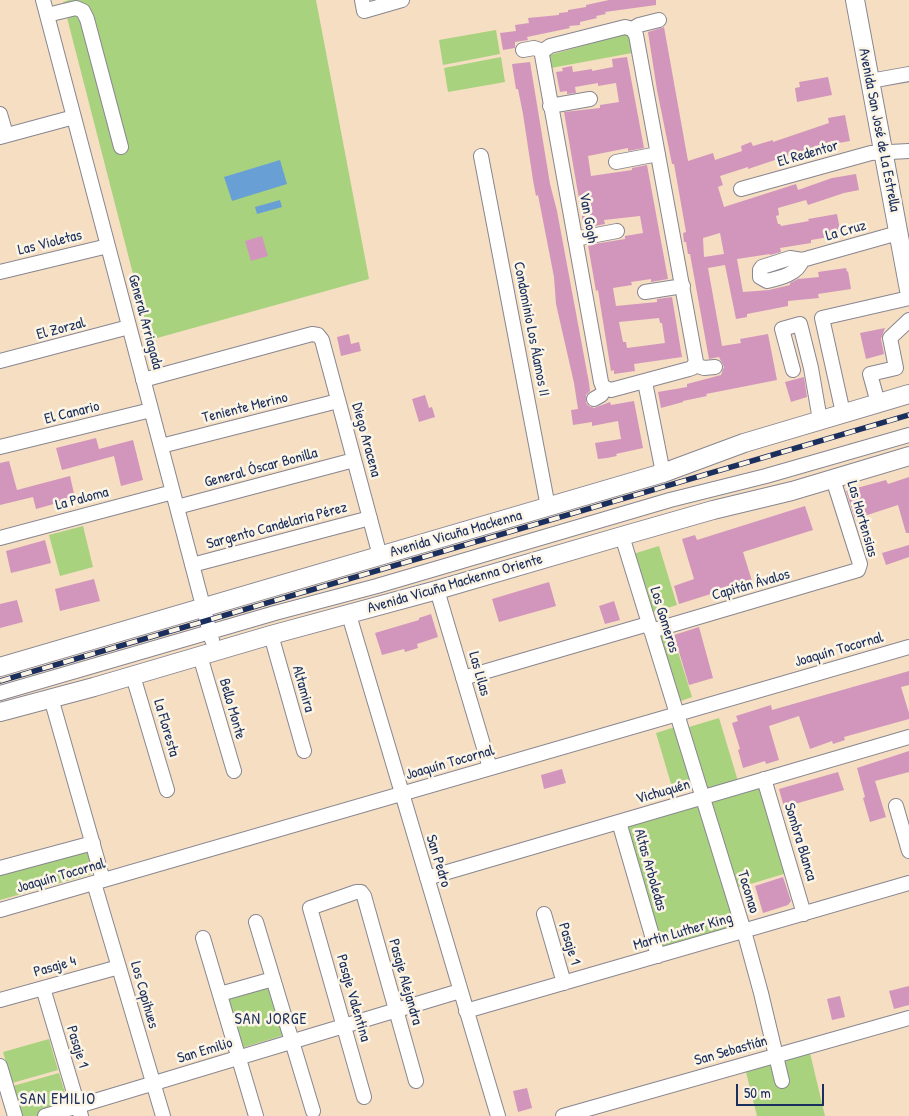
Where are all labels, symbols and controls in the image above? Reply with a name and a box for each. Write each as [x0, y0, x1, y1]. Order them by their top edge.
street label: Avenida San José de La Estrella [854, 47, 904, 213]
street label: El Redentor [776, 137, 840, 171]
street label: Van Gogh [575, 191, 601, 245]
street label: La Cruz [824, 217, 868, 245]
street label: Las Violetas [16, 226, 84, 260]
street label: Condominio Los Álamos II [509, 260, 553, 398]
street label: General Arriagada [124, 273, 166, 371]
street label: El Zorzal [35, 314, 87, 344]
street label: Teniente Merino [200, 389, 290, 427]
street label: El Canario [43, 397, 101, 429]
street label: Diego Aracena [347, 401, 385, 479]
street label: General Óscar Bonilla [203, 444, 319, 492]
street label: Las Hortensias [843, 479, 881, 559]
street label: La Paloma [54, 483, 110, 515]
street label: Sargento Candelaria Pérez [205, 499, 349, 553]
street label: Avenida Vicuña Mackenna [388, 507, 524, 561]
street label: Avenida Vicuña Mackenna Oriente [365, 550, 545, 618]
street label: Capitán Ávalos [710, 565, 792, 605]
street label: Los Gomeros [645, 585, 683, 655]
street label: Joaquín Tocornal [793, 629, 885, 671]
street label: Las Lilas [464, 650, 494, 698]
street label: Altamira [288, 664, 318, 714]
street label: Bello Monte [215, 677, 249, 741]
street label: La Floresta [149, 697, 183, 759]
street label: Joaquín Tocornal [404, 742, 496, 784]
street label: Vichuquén [634, 776, 692, 808]
street label: Sombra Blanca [780, 801, 820, 883]
street label: Altas Arboledas [630, 827, 670, 913]
street label: San Pedro [422, 833, 454, 889]
street label: Joaquín Tocornal [15, 855, 107, 897]
street label: Toconao [733, 869, 763, 915]
street label: Martin Luther King [631, 909, 735, 955]
street label: Pasaje 1 [554, 921, 584, 967]
street label: Pasaje Alejandra [384, 937, 426, 1027]
street label: Pasaje 4 [32, 952, 78, 982]
street label: Pasaje Valentina [332, 952, 374, 1044]
street label: Los Copihues [126, 959, 162, 1031]
district label: SAN JORGE [233, 1010, 309, 1030]
street label: Pasaje 1 [62, 1024, 92, 1070]
street label: San Sebastián [693, 1032, 769, 1070]
street label: San Emilio [175, 1034, 235, 1068]
scale bar [739, 1074, 826, 1106]
text: 50 m [744, 1082, 771, 1103]
district label: SAN EMILIO [19, 1090, 97, 1110]

